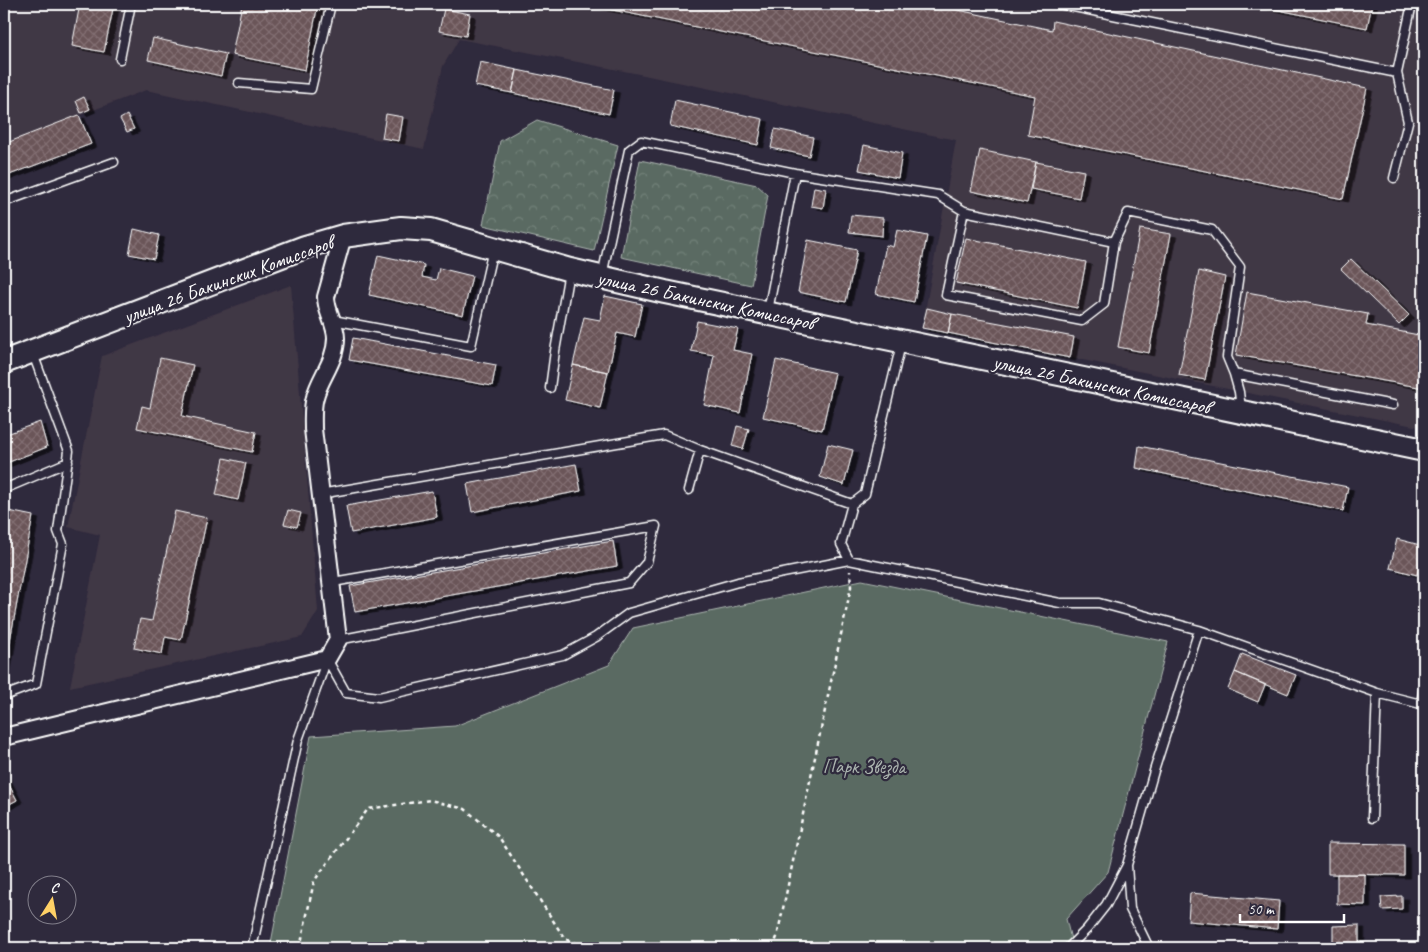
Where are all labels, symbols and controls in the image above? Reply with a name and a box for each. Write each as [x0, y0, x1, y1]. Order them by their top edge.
street label: улица 26 Бакинских Комиссаров [119, 228, 341, 329]
street label: улица 26 Бакинских Комиссаров [594, 265, 822, 337]
street label: улица 26 Бакинских Комиссаров [990, 349, 1218, 421]
park label: Парк Звезда [823, 754, 907, 780]
north arrow [28, 874, 78, 924]
text: С [49, 879, 61, 897]
scale bar [1240, 892, 1344, 924]
text: 50 m [1248, 900, 1275, 919]

